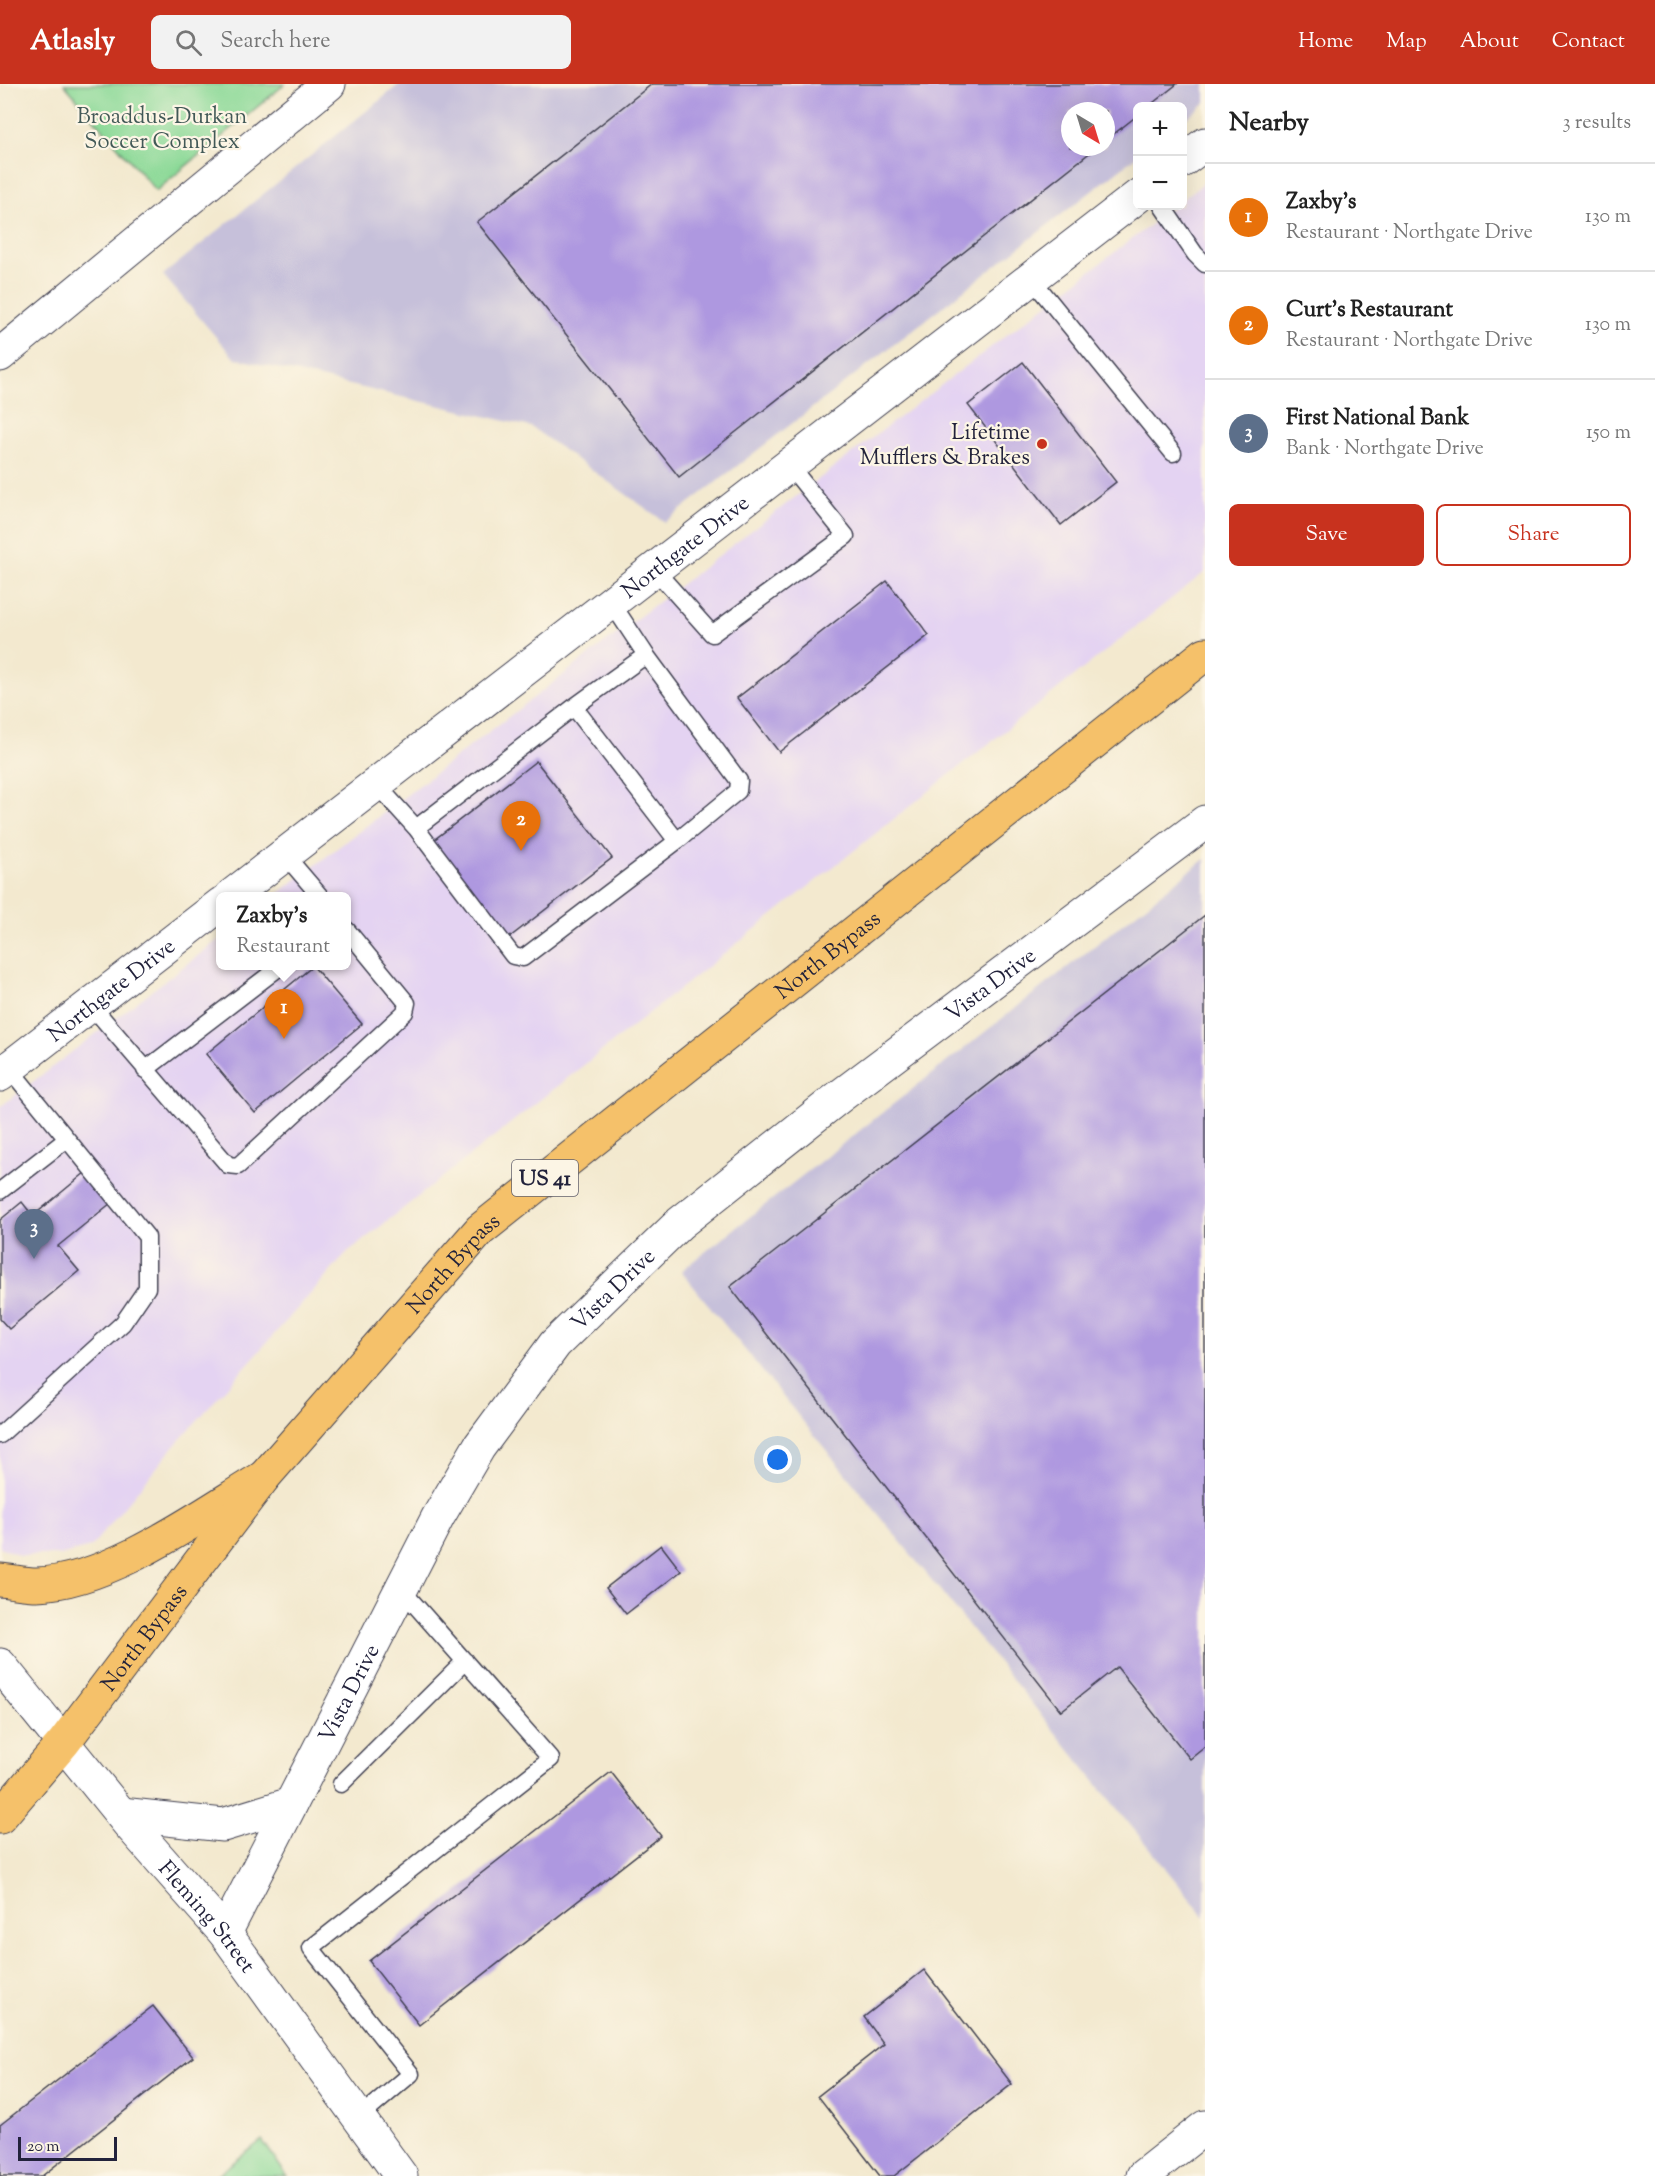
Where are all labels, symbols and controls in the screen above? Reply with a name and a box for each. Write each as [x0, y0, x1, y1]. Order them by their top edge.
search box [151, 15, 571, 69]
text: Atlasly [30, 22, 115, 62]
icon: search [172, 26, 205, 59]
text: Search here [220, 26, 331, 58]
text: Home [1298, 27, 1353, 57]
text: Map [1386, 27, 1427, 57]
text: About [1460, 27, 1519, 57]
text: Contact [1552, 27, 1625, 57]
park label: Broaddus-Durkan Soccer Complex [77, 102, 247, 159]
north arrow [1061, 102, 1115, 156]
map controls [1133, 102, 1187, 210]
button: + [1133, 102, 1187, 156]
text: Nearby [1229, 105, 1309, 142]
text: 3 results [1562, 109, 1631, 138]
button: − [1133, 156, 1187, 210]
text: Zaxby's [1286, 187, 1357, 219]
text: 1 [1245, 203, 1252, 232]
text: 130 m [1585, 203, 1631, 232]
text: Restaurant · Northgate Drive [1286, 219, 1533, 248]
text: Curt's Restaurant [1286, 295, 1453, 327]
text: 2 [1244, 311, 1253, 340]
text: 130 m [1585, 311, 1631, 340]
text: Restaurant · Northgate Drive [1286, 327, 1533, 356]
text: First National Bank [1286, 403, 1469, 435]
place label: Lifetime Mufflers & Brakes [860, 418, 1030, 475]
text: 3 [1244, 419, 1253, 448]
text: 150 m [1586, 419, 1631, 448]
text: Bank · Northgate Drive [1286, 435, 1484, 464]
marker: Lifetime Mufflers & Brakes [1035, 437, 1049, 451]
street label: Northgate Drive [616, 489, 757, 608]
button: Save [1229, 504, 1424, 566]
button: Share [1436, 504, 1631, 566]
pin: 2 [502, 802, 540, 851]
popup [216, 892, 351, 970]
text: Zaxby's [237, 901, 307, 933]
street label: North Bypass [769, 905, 889, 1009]
street label: Northgate Drive [42, 932, 183, 1051]
text: Restaurant [237, 933, 330, 962]
street label: Vista Drive [939, 941, 1044, 1031]
pin: 1 [264, 990, 304, 1039]
road number: US 41 [512, 1160, 578, 1196]
street label: North Bypass [400, 1207, 508, 1323]
pin: 3 [15, 1210, 54, 1259]
street label: Vista Drive [565, 1242, 664, 1339]
your location [763, 1445, 792, 1474]
street label: North Bypass [94, 1579, 197, 1699]
street label: Vista Drive [312, 1639, 389, 1749]
street label: Fleming Street [149, 1855, 262, 1981]
scale bar [18, 2134, 117, 2162]
text: 20 m [27, 2136, 60, 2159]

